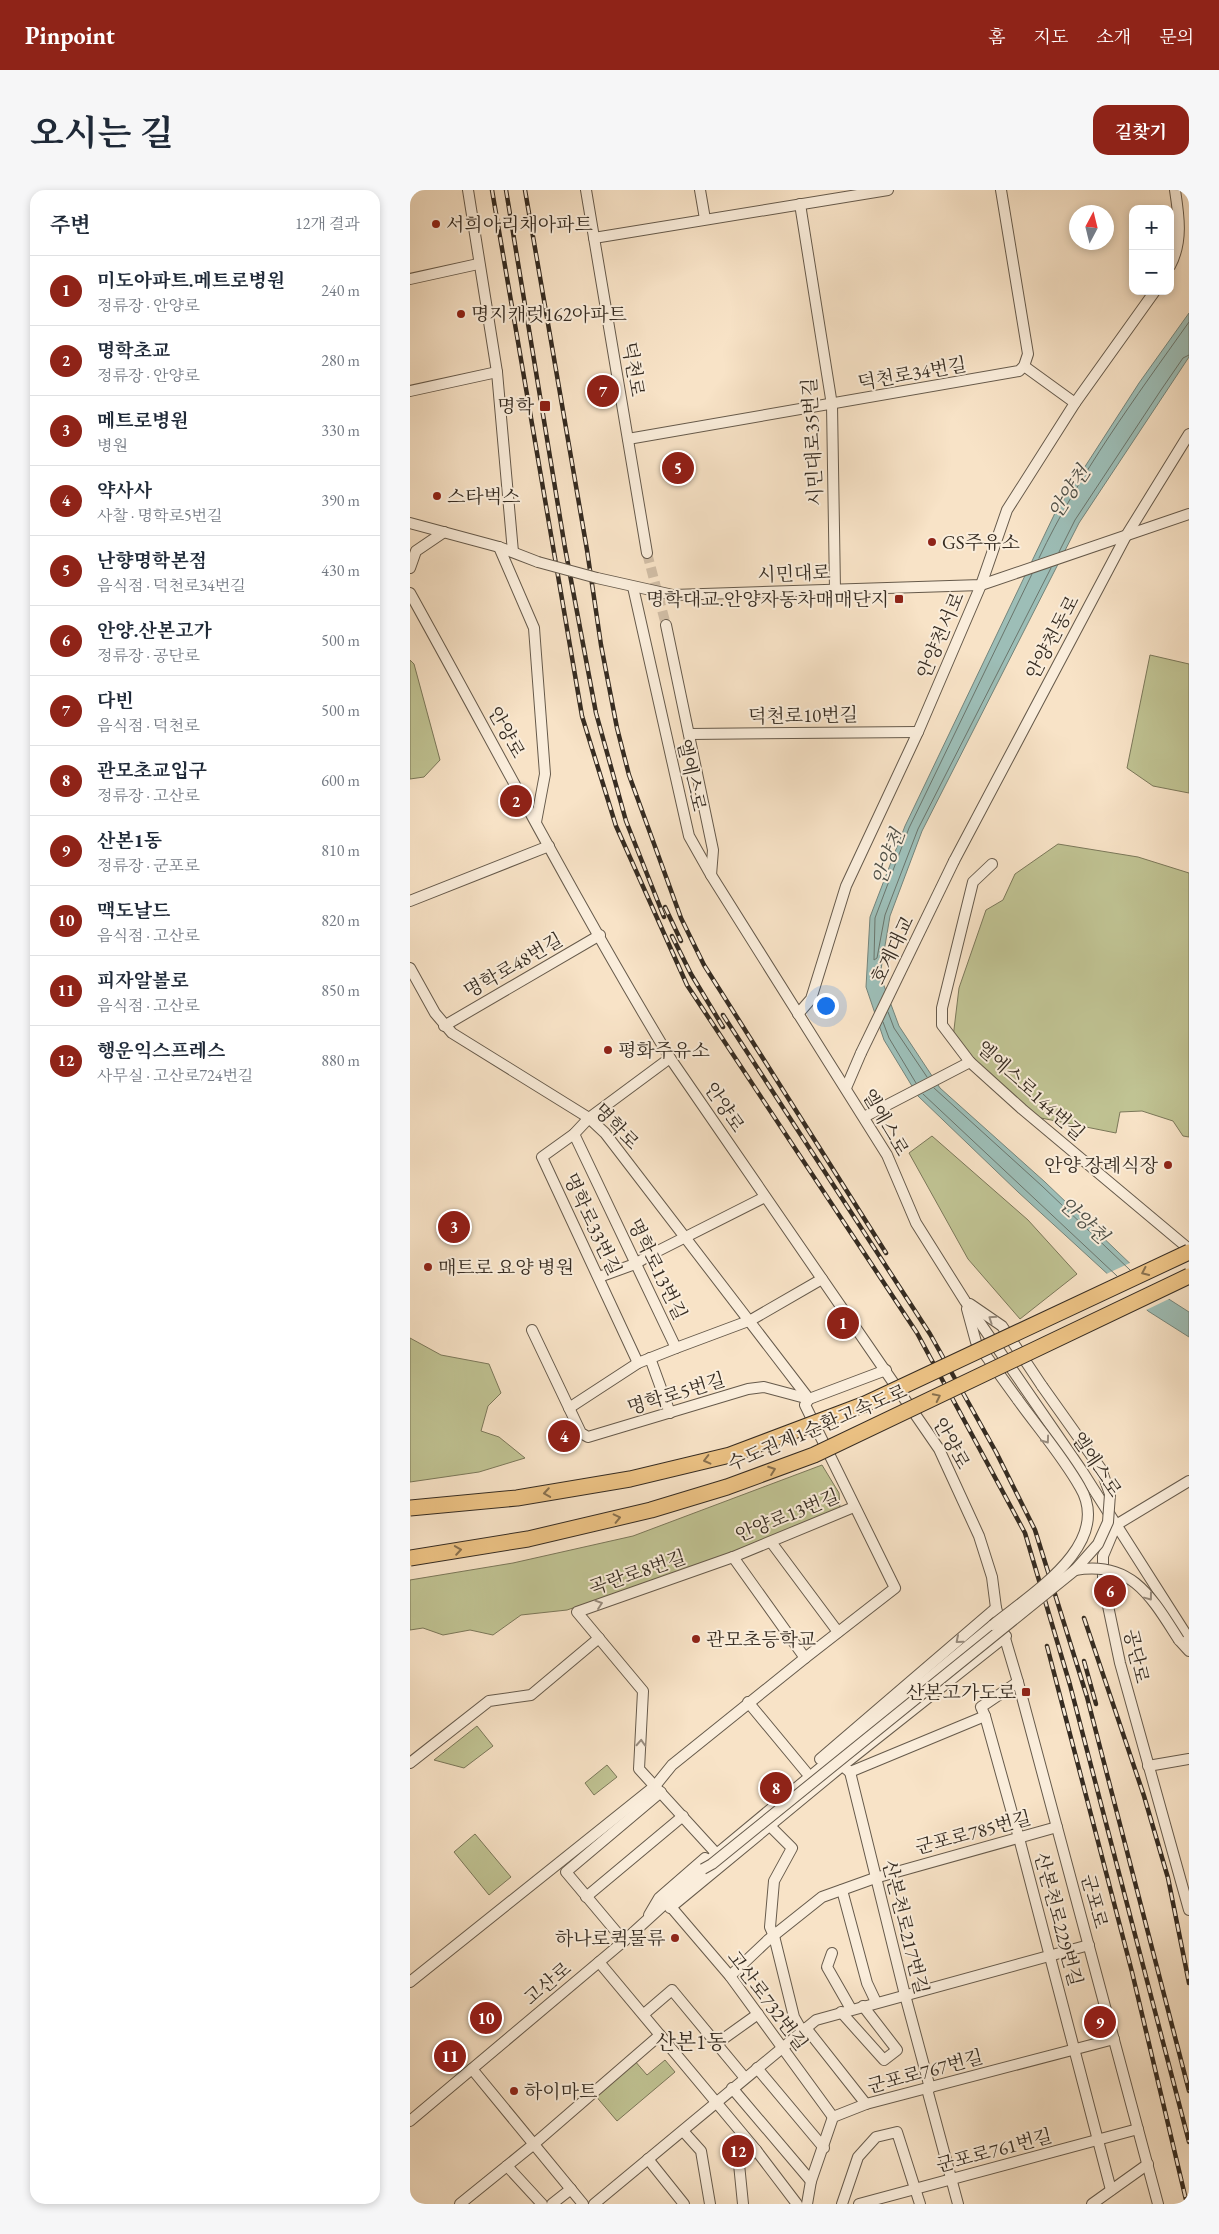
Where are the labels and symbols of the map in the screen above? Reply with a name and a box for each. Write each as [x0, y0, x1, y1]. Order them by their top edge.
north arrow [1069, 205, 1114, 250]
place label: 서희아리채아파트 [446, 212, 593, 237]
marker: 서희아리채아파트 [430, 218, 442, 230]
place label: 명지캐럿162아파트 [471, 302, 627, 327]
marker: 명지캐럿162아파트 [455, 308, 467, 320]
street label: 덕천로 [617, 340, 650, 398]
street label: 덕천로34번길 [856, 352, 968, 395]
pin: 7 [587, 372, 619, 410]
street label: 시민대로35번길 [797, 377, 828, 507]
place label: 명학 [497, 394, 535, 419]
marker: 명학 [538, 399, 552, 413]
pin: 5 [662, 449, 694, 487]
water label: 안양천 [1042, 459, 1097, 523]
place label: 스타벅스 [447, 484, 520, 509]
marker: 스타벅스 [431, 490, 443, 502]
place label: GS주유소 [942, 530, 1020, 555]
marker: GS주유소 [926, 536, 938, 548]
street label: 시민대로 [757, 560, 831, 587]
place label: 명학대교.안양자동차매매단지 [646, 587, 889, 612]
street label: 안양천서로 [911, 588, 970, 682]
street label: 안양천동로 [1020, 591, 1085, 684]
marker: 명학대교.안양자동차매매단지 [893, 593, 905, 605]
street label: 안양로 [482, 702, 531, 762]
street label: 덕천로10번길 [748, 702, 858, 729]
street label: 엘에스로 [671, 737, 712, 814]
pin: 2 [500, 782, 532, 820]
water label: 안양천 [865, 824, 911, 889]
street label: 호계대교 [865, 912, 920, 989]
street label: 명학로48번길 [459, 927, 567, 1004]
your location [813, 993, 839, 1019]
street label: 엘에스로144번길 [971, 1035, 1090, 1146]
place label: 평화주유소 [618, 1038, 710, 1063]
marker: 평화주유소 [602, 1044, 614, 1056]
street label: 안양로 [699, 1077, 750, 1137]
street label: 엘에스로 [856, 1084, 915, 1160]
street label: 명학로 [589, 1098, 645, 1155]
place label: 안양 장례식장 [1044, 1153, 1159, 1178]
marker: 안양 장례식장 [1162, 1159, 1174, 1171]
street label: 명학로33번길 [558, 1169, 627, 1279]
water label: 안양천 [1054, 1191, 1115, 1250]
pin: 3 [438, 1208, 470, 1246]
street label: 명학로13번길 [622, 1214, 693, 1324]
place label: 매트로 요양 병원 [438, 1255, 574, 1280]
marker: 매트로 요양 병원 [422, 1261, 434, 1273]
one-way arrow [1141, 1266, 1150, 1276]
pin: 1 [827, 1304, 859, 1342]
one-way arrow [989, 1316, 998, 1325]
street label: 명학로5번길 [624, 1367, 728, 1420]
street label: 수도권제1순환고속도로 [724, 1378, 911, 1477]
one-way arrow [932, 1393, 941, 1404]
street label: 안양로 [927, 1413, 976, 1473]
pin: 4 [548, 1417, 580, 1455]
street label: 엘에스로 [1066, 1427, 1127, 1502]
one-way arrow [1040, 1434, 1050, 1443]
one-way arrow [703, 1455, 711, 1465]
one-way arrow [768, 1466, 776, 1476]
street label: 안양로13번길 [732, 1483, 843, 1548]
one-way arrow [543, 1487, 551, 1498]
one-way arrow [613, 1513, 622, 1524]
street label: 곡란로8번길 [585, 1544, 689, 1601]
one-way arrow [454, 1546, 462, 1556]
pin: 6 [1094, 1572, 1126, 1610]
one-way arrow [1143, 1591, 1151, 1600]
one-way arrow [595, 1600, 603, 1610]
street label: 공단로 [1118, 1626, 1155, 1686]
place label: 관모초등학교 [706, 1627, 816, 1652]
marker: 관모초등학교 [690, 1633, 702, 1645]
one-way arrow [956, 1634, 965, 1643]
place label: 산본고가도로 [906, 1680, 1016, 1705]
marker: 산본고가도로 [1020, 1686, 1032, 1698]
one-way arrow [635, 1739, 646, 1747]
pin: 8 [760, 1769, 792, 1807]
street label: 군포로785번길 [912, 1805, 1034, 1860]
street label: 산본천로229번길 [1029, 1849, 1088, 1989]
street label: 산본천로217번길 [877, 1857, 934, 1997]
street label: 군포로 [1075, 1871, 1114, 1931]
place label: 하나로퀵물류 [555, 1926, 666, 1951]
marker: 하나로퀵물류 [669, 1932, 681, 1944]
street label: 고산로732번길 [722, 1945, 813, 2055]
street label: 고산로 [518, 1956, 576, 2011]
pin: 10 [470, 1999, 502, 2037]
pin: 9 [1084, 2003, 1116, 2041]
district label: 산본1동 [656, 2028, 726, 2055]
pin: 11 [434, 2037, 466, 2075]
street label: 군포로767번길 [864, 2044, 986, 2099]
place label: 하이마트 [524, 2079, 597, 2104]
marker: 하이마트 [508, 2085, 520, 2097]
street label: 군포로761번길 [933, 2123, 1055, 2178]
pin: 12 [722, 2132, 754, 2170]

